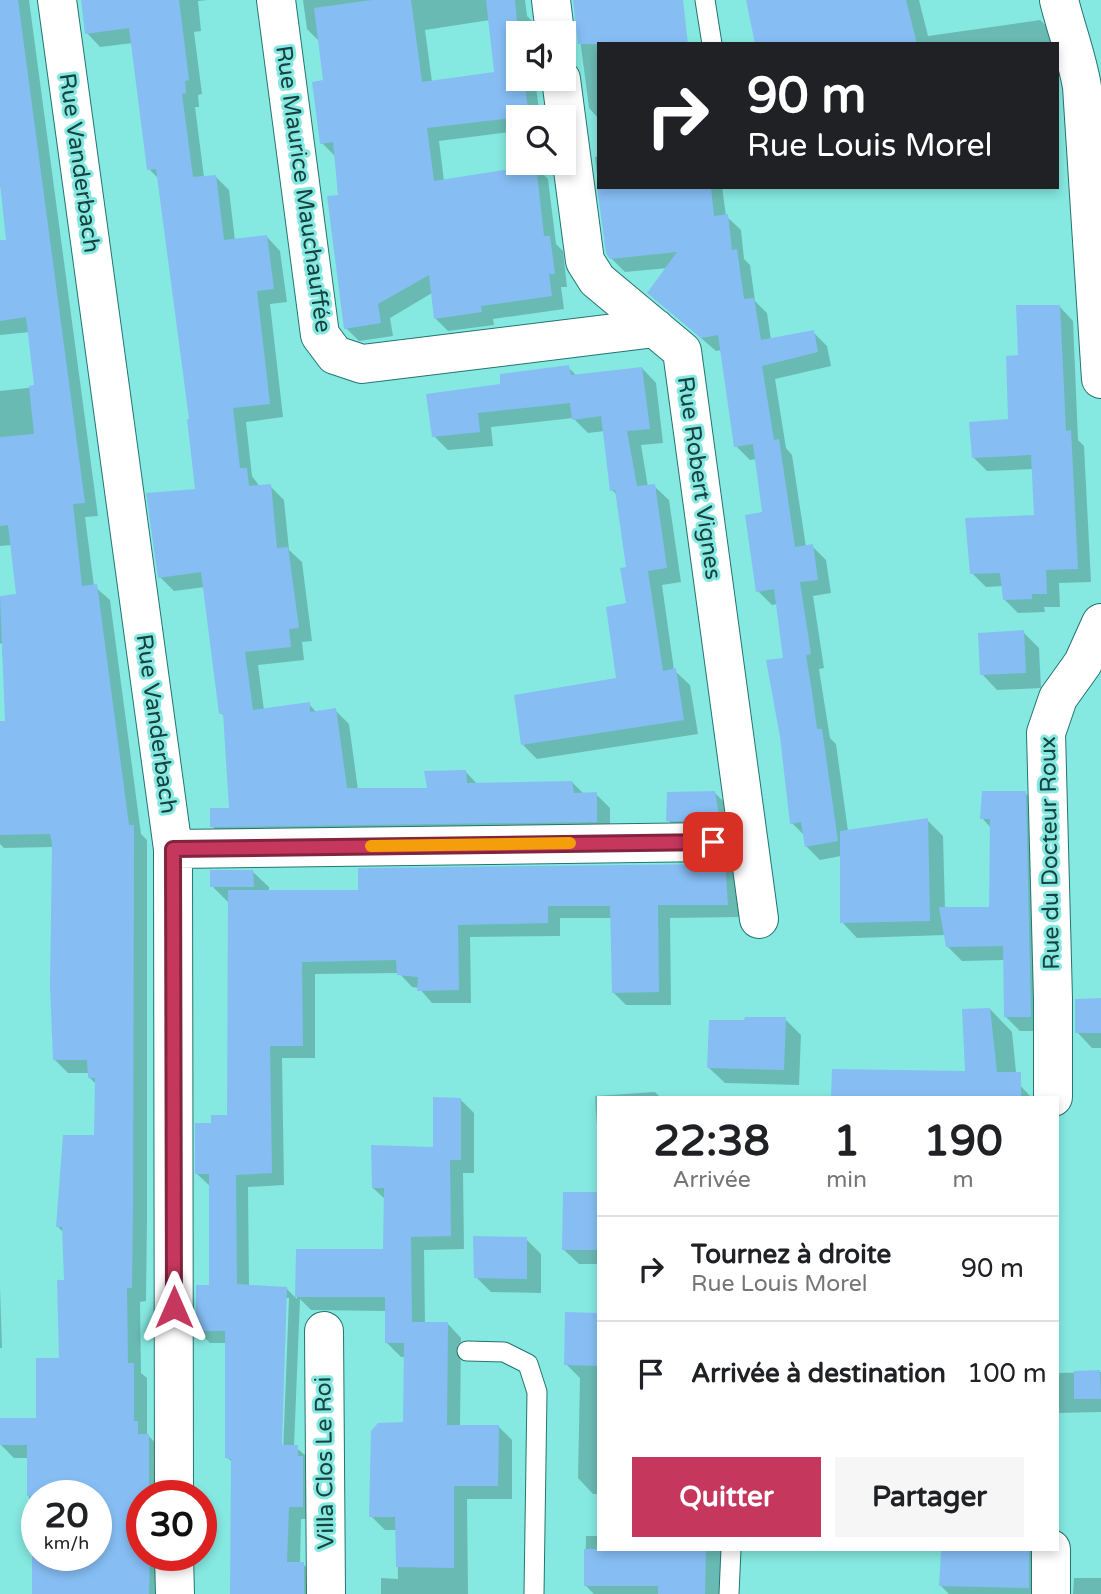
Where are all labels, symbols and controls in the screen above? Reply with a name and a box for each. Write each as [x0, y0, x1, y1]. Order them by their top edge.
map controls [506, 21, 576, 175]
button: sound [506, 21, 576, 91]
street label: Rue Maurice Mauchauffée [269, 44, 337, 334]
text: 90 m [747, 67, 866, 126]
icon: right [632, 70, 723, 161]
street label: Rue Vanderbach [53, 71, 105, 255]
button: search [506, 105, 576, 175]
text: Rue Louis Morel [747, 127, 993, 165]
street label: Rue Robert Vignes [671, 375, 727, 581]
street label: Rue Vanderbach [130, 632, 182, 816]
street label: Rue du Docteur Roux [1034, 736, 1066, 970]
pin [683, 812, 743, 872]
icon: arrive [694, 823, 732, 861]
text: 22:38 [653, 1116, 770, 1167]
text: 1 [833, 1116, 860, 1167]
text: 190 [923, 1116, 1003, 1167]
text: Arrivée [672, 1166, 751, 1194]
text: min [826, 1166, 867, 1194]
text: m [952, 1166, 974, 1194]
text: Tournez à droite [691, 1239, 891, 1270]
icon: right [632, 1250, 670, 1288]
text: 90 m [961, 1253, 1024, 1284]
position arrow [137, 1270, 211, 1344]
text: Rue Louis Morel [691, 1270, 867, 1298]
icon: arrive [632, 1355, 670, 1393]
text: Arrivée à destination [691, 1358, 946, 1389]
text: 100 m [967, 1358, 1047, 1389]
street label: Villa Clos Le Roi [309, 1376, 341, 1550]
button: Quitter [632, 1457, 821, 1537]
button: Partager [835, 1457, 1024, 1537]
speed limit sign: 30 [126, 1480, 217, 1571]
text: 20 [45, 1495, 88, 1537]
text: km/h [44, 1532, 89, 1554]

